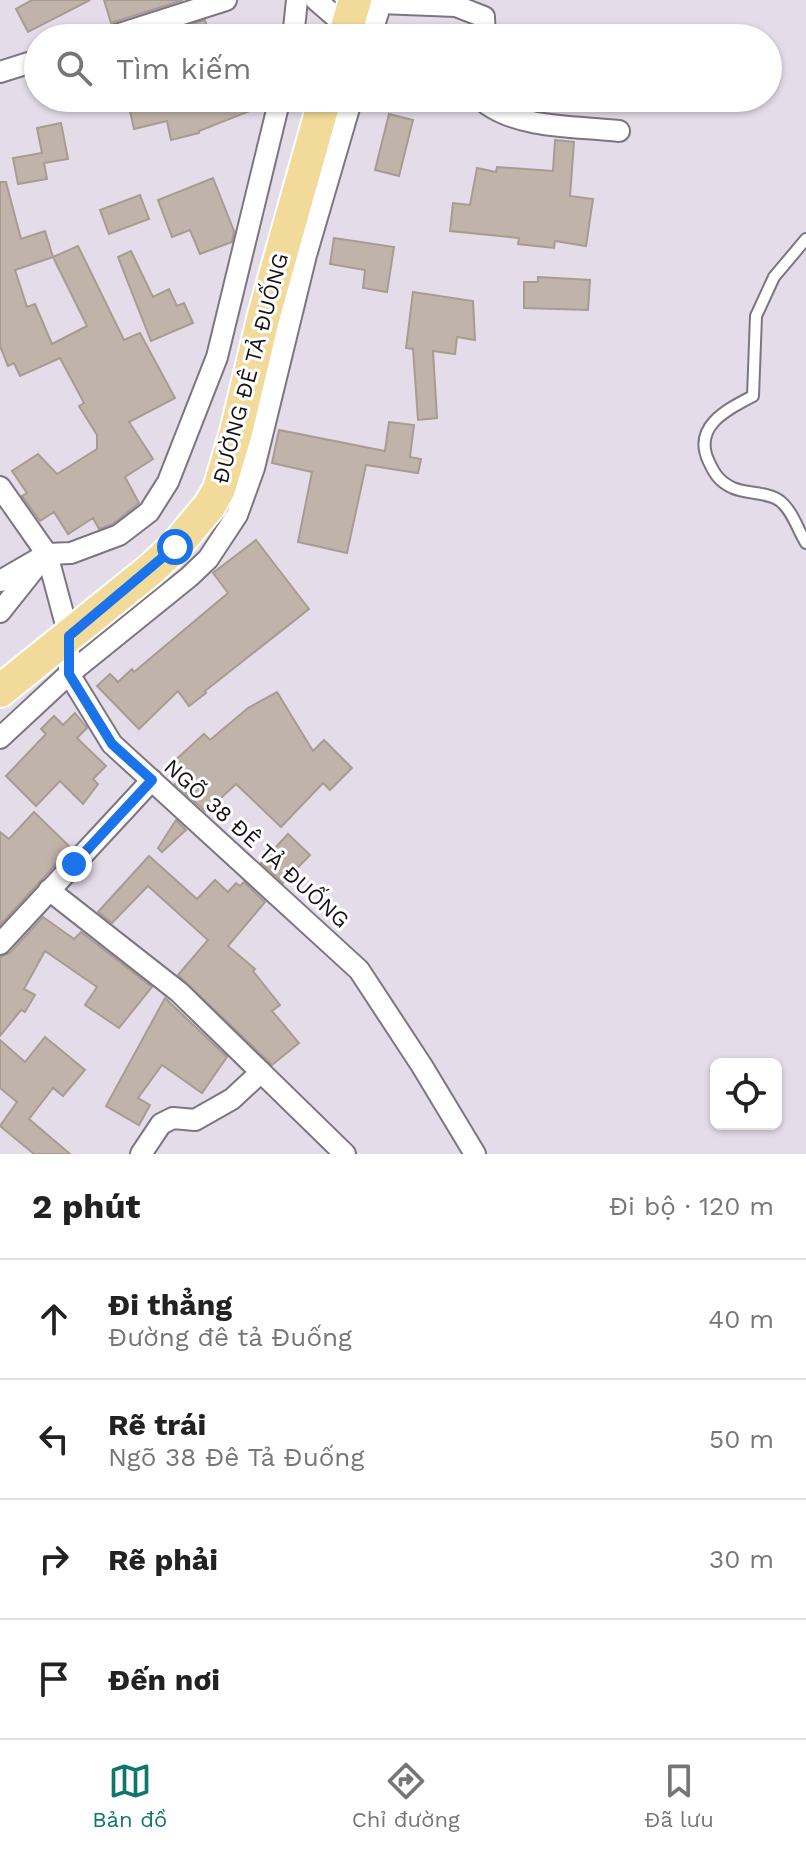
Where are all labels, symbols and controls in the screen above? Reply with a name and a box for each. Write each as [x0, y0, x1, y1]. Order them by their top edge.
search box [24, 24, 782, 112]
icon: search [52, 46, 96, 90]
text: Tìm kiếm [116, 51, 251, 86]
street label: ĐƯỜNG ĐÊ TẢ ĐUỐNG [206, 250, 293, 486]
route start [157, 529, 193, 565]
street label: NGÕ 38 ĐÊ TẢ ĐUỐNG [159, 752, 355, 933]
route end [56, 846, 92, 882]
map controls [710, 1058, 782, 1130]
button: locate [710, 1058, 782, 1130]
text: 2 phút [32, 1186, 140, 1226]
text: Đi bộ · 120 m [609, 1191, 774, 1221]
text: Đi thẳng [108, 1287, 232, 1322]
icon: ahead [32, 1297, 76, 1341]
text: 40 m [708, 1304, 774, 1334]
text: Đường đê tả Đuống [108, 1322, 352, 1352]
text: Rẽ trái [108, 1407, 206, 1442]
icon: left [32, 1417, 76, 1461]
text: 50 m [709, 1424, 774, 1454]
text: Ngõ 38 Đê Tả Đuống [108, 1442, 364, 1472]
icon: right [32, 1537, 76, 1581]
text: Rẽ phải [108, 1542, 218, 1577]
text: 30 m [709, 1544, 774, 1574]
icon: arrive [32, 1657, 76, 1701]
text: Đến nơi [108, 1662, 220, 1697]
tab: Bản đồ [92, 1759, 167, 1832]
tab: Chỉ đường [352, 1759, 460, 1832]
tab: Đã lưu [644, 1759, 714, 1832]

